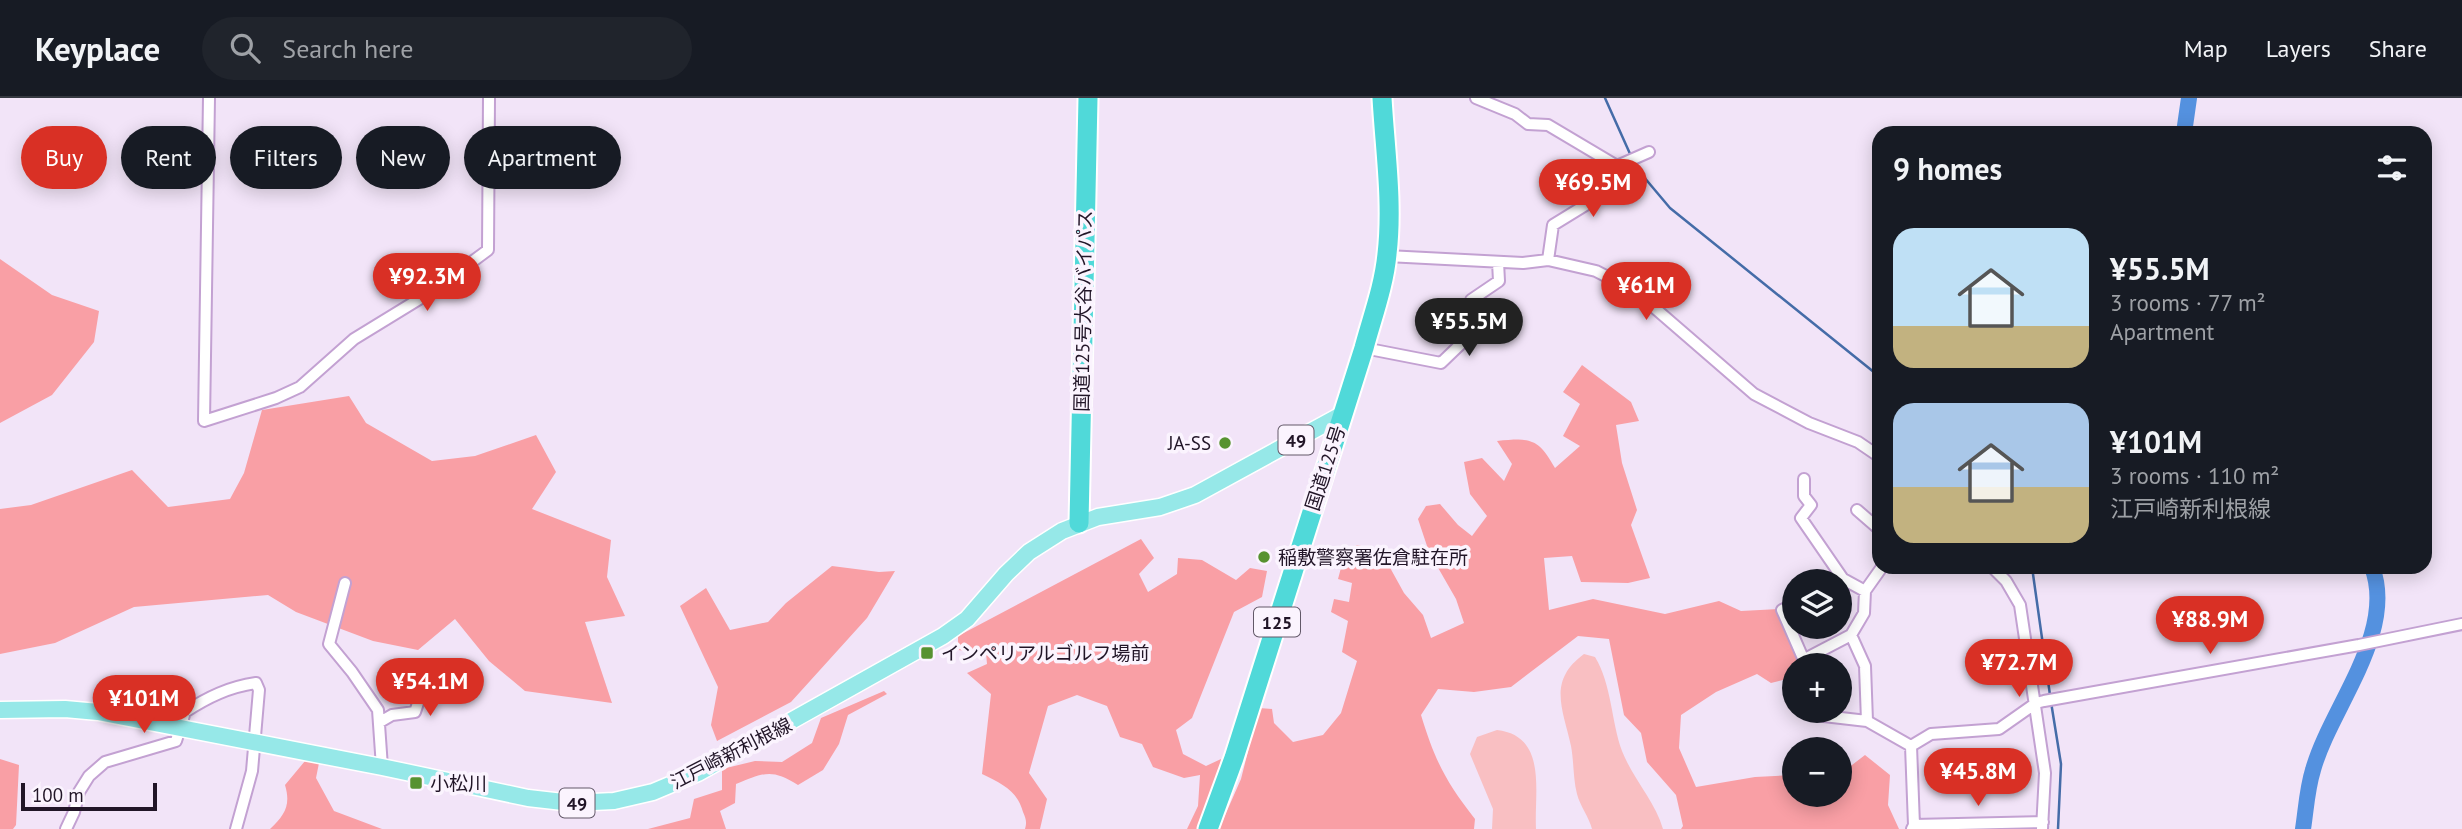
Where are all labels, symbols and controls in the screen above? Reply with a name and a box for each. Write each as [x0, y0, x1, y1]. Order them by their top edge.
search box [202, 17, 692, 80]
text: Keyplace [35, 27, 160, 70]
icon: search [226, 29, 264, 67]
text: Search here [282, 32, 413, 65]
text: Map [2184, 33, 2228, 64]
text: Layers [2266, 33, 2331, 64]
text: Share [2369, 33, 2427, 64]
chip: Buy [21, 126, 107, 189]
chip: Rent [121, 126, 216, 189]
chip: Filters [230, 126, 342, 189]
chip: New [356, 126, 450, 189]
chip: Apartment [464, 126, 621, 189]
text: 9 homes [1893, 149, 2002, 188]
icon: filters [2373, 149, 2411, 187]
pin: ¥69.5M [1536, 159, 1650, 219]
text: ¥69.5M [1555, 167, 1631, 196]
street label: 国道125号大谷バイパス [1069, 210, 1097, 412]
text: ¥55.5M [2110, 249, 2209, 288]
pin: ¥92.3M [370, 254, 484, 313]
icon: home [1949, 256, 2033, 340]
text: ¥92.3M [389, 261, 465, 290]
pin: ¥61M [1605, 262, 1687, 322]
text: ¥61M [1617, 270, 1675, 299]
text: 3 rooms · 77 m² [2110, 288, 2266, 317]
pin: ¥55.5M [1412, 299, 1526, 358]
text: ¥55.5M [1431, 306, 1507, 335]
text: Apartment [2110, 317, 2214, 346]
street label: 国道125号 [1300, 422, 1350, 514]
text: ¥101M [2110, 422, 2202, 461]
road number: 49 [1278, 426, 1314, 454]
place label: JA-SS [1167, 431, 1211, 455]
icon: home [1949, 431, 2033, 515]
marker: JA-SS [1217, 435, 1233, 451]
text: 3 rooms · 110 m² [2110, 461, 2279, 490]
text: 江戸崎新利根線 [2110, 494, 2271, 523]
place label: 稲敷警察署佐倉駐在所 [1278, 545, 1468, 569]
marker: 稲敷警察署佐倉駐在所 [1256, 549, 1272, 565]
map controls [1782, 569, 1852, 807]
button: layers [1782, 569, 1852, 639]
pin: ¥88.9M [2153, 596, 2267, 656]
text: ¥88.9M [2172, 604, 2248, 633]
road number: 125 [1254, 608, 1300, 636]
pin: ¥72.7M [1962, 640, 2076, 699]
place label: インペリアルゴルフ場前 [941, 641, 1149, 665]
marker: インペリアルゴルフ場前 [919, 645, 935, 661]
text: ¥72.7M [1981, 647, 2057, 676]
button: + [1782, 653, 1852, 723]
pin: ¥54.1M [373, 658, 487, 718]
text: ¥54.1M [392, 666, 468, 695]
pin: ¥101M [95, 676, 193, 735]
text: ¥101M [109, 683, 179, 712]
street label: 江戸崎新利根線 [666, 712, 796, 794]
button: − [1782, 737, 1852, 807]
pin: ¥45.8M [1921, 748, 2035, 808]
text: ¥45.8M [1940, 756, 2016, 785]
place label: 小松川 [430, 771, 487, 795]
marker: 小松川 [408, 775, 424, 791]
scale bar [21, 780, 158, 812]
text: 100 m [32, 783, 84, 807]
road number: 49 [560, 788, 594, 818]

